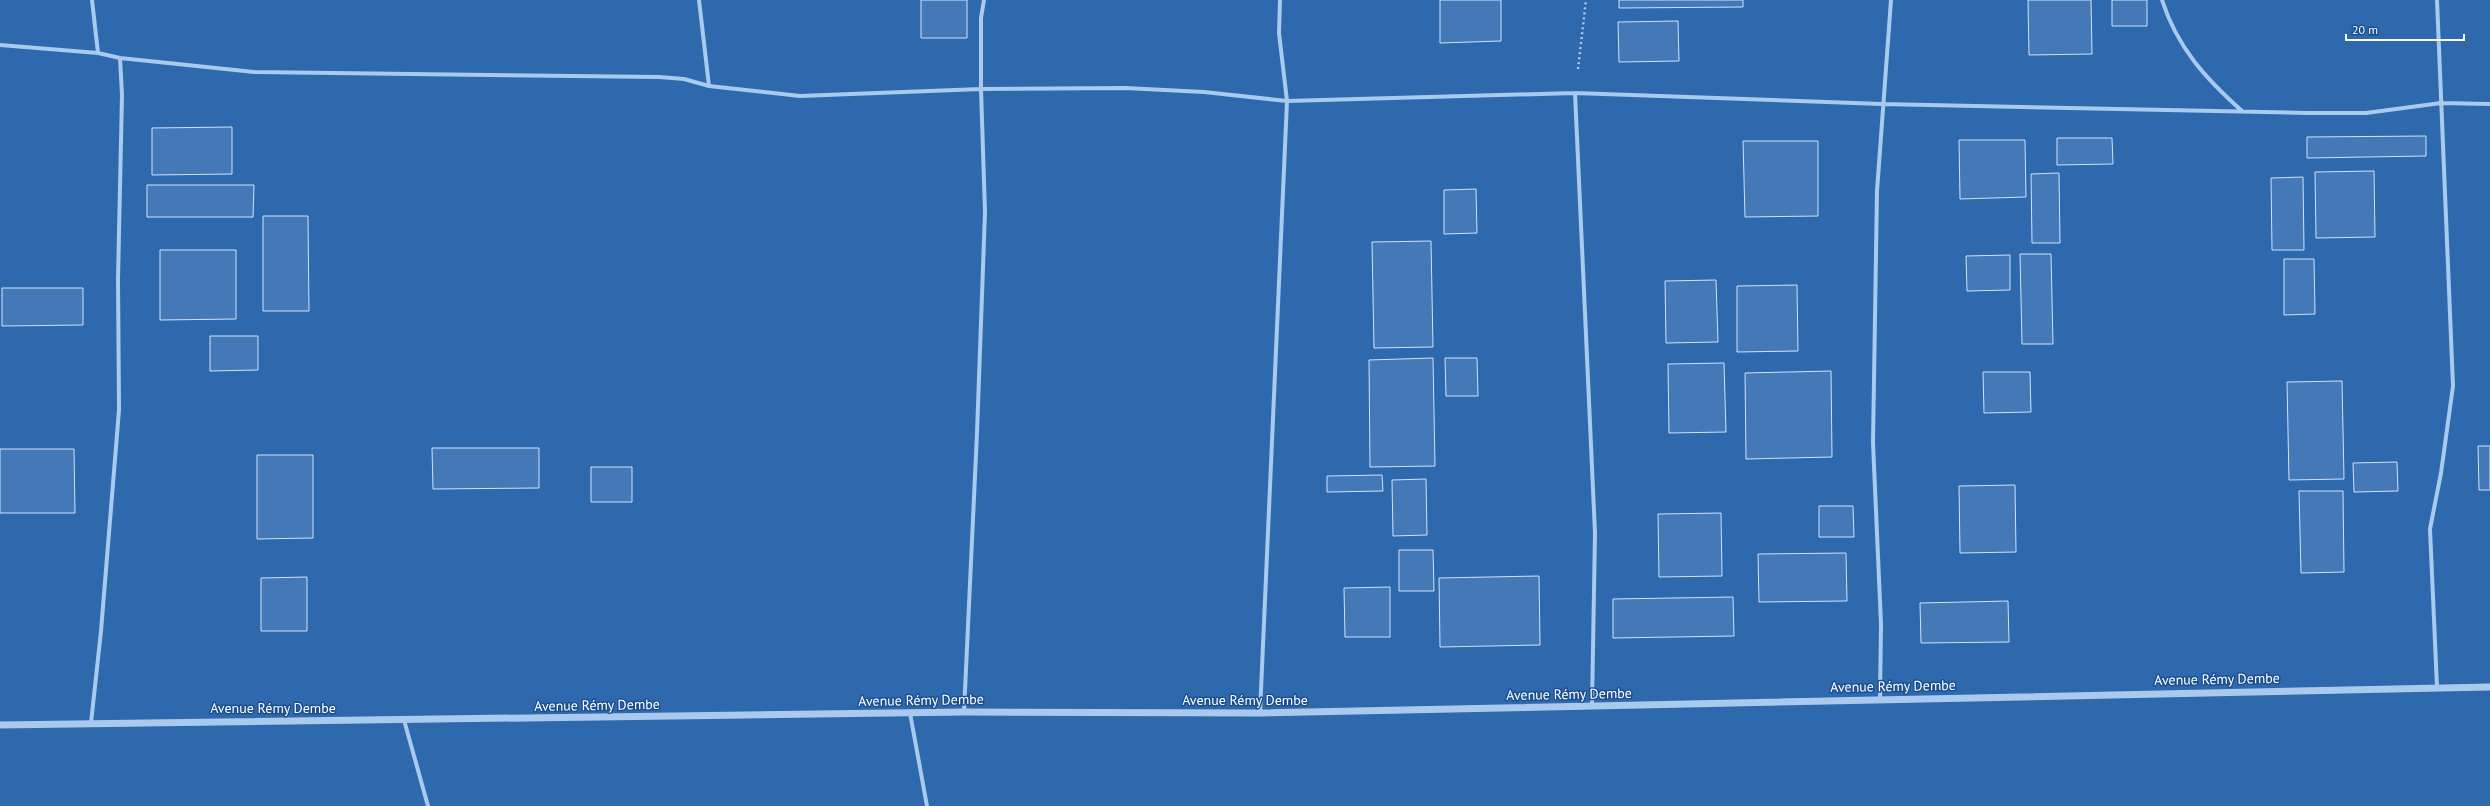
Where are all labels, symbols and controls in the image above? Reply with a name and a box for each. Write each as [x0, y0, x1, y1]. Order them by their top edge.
scale bar [2346, 16, 2464, 42]
text: 20 m [2352, 22, 2378, 37]
street label: Avenue Rémy Dembe [2154, 669, 2280, 689]
street label: Avenue Rémy Dembe [1830, 676, 1956, 696]
street label: Avenue Rémy Dembe [1506, 684, 1632, 704]
street label: Avenue Rémy Dembe [858, 690, 984, 710]
street label: Avenue Rémy Dembe [1182, 691, 1308, 709]
street label: Avenue Rémy Dembe [534, 695, 660, 715]
street label: Avenue Rémy Dembe [210, 699, 336, 717]

